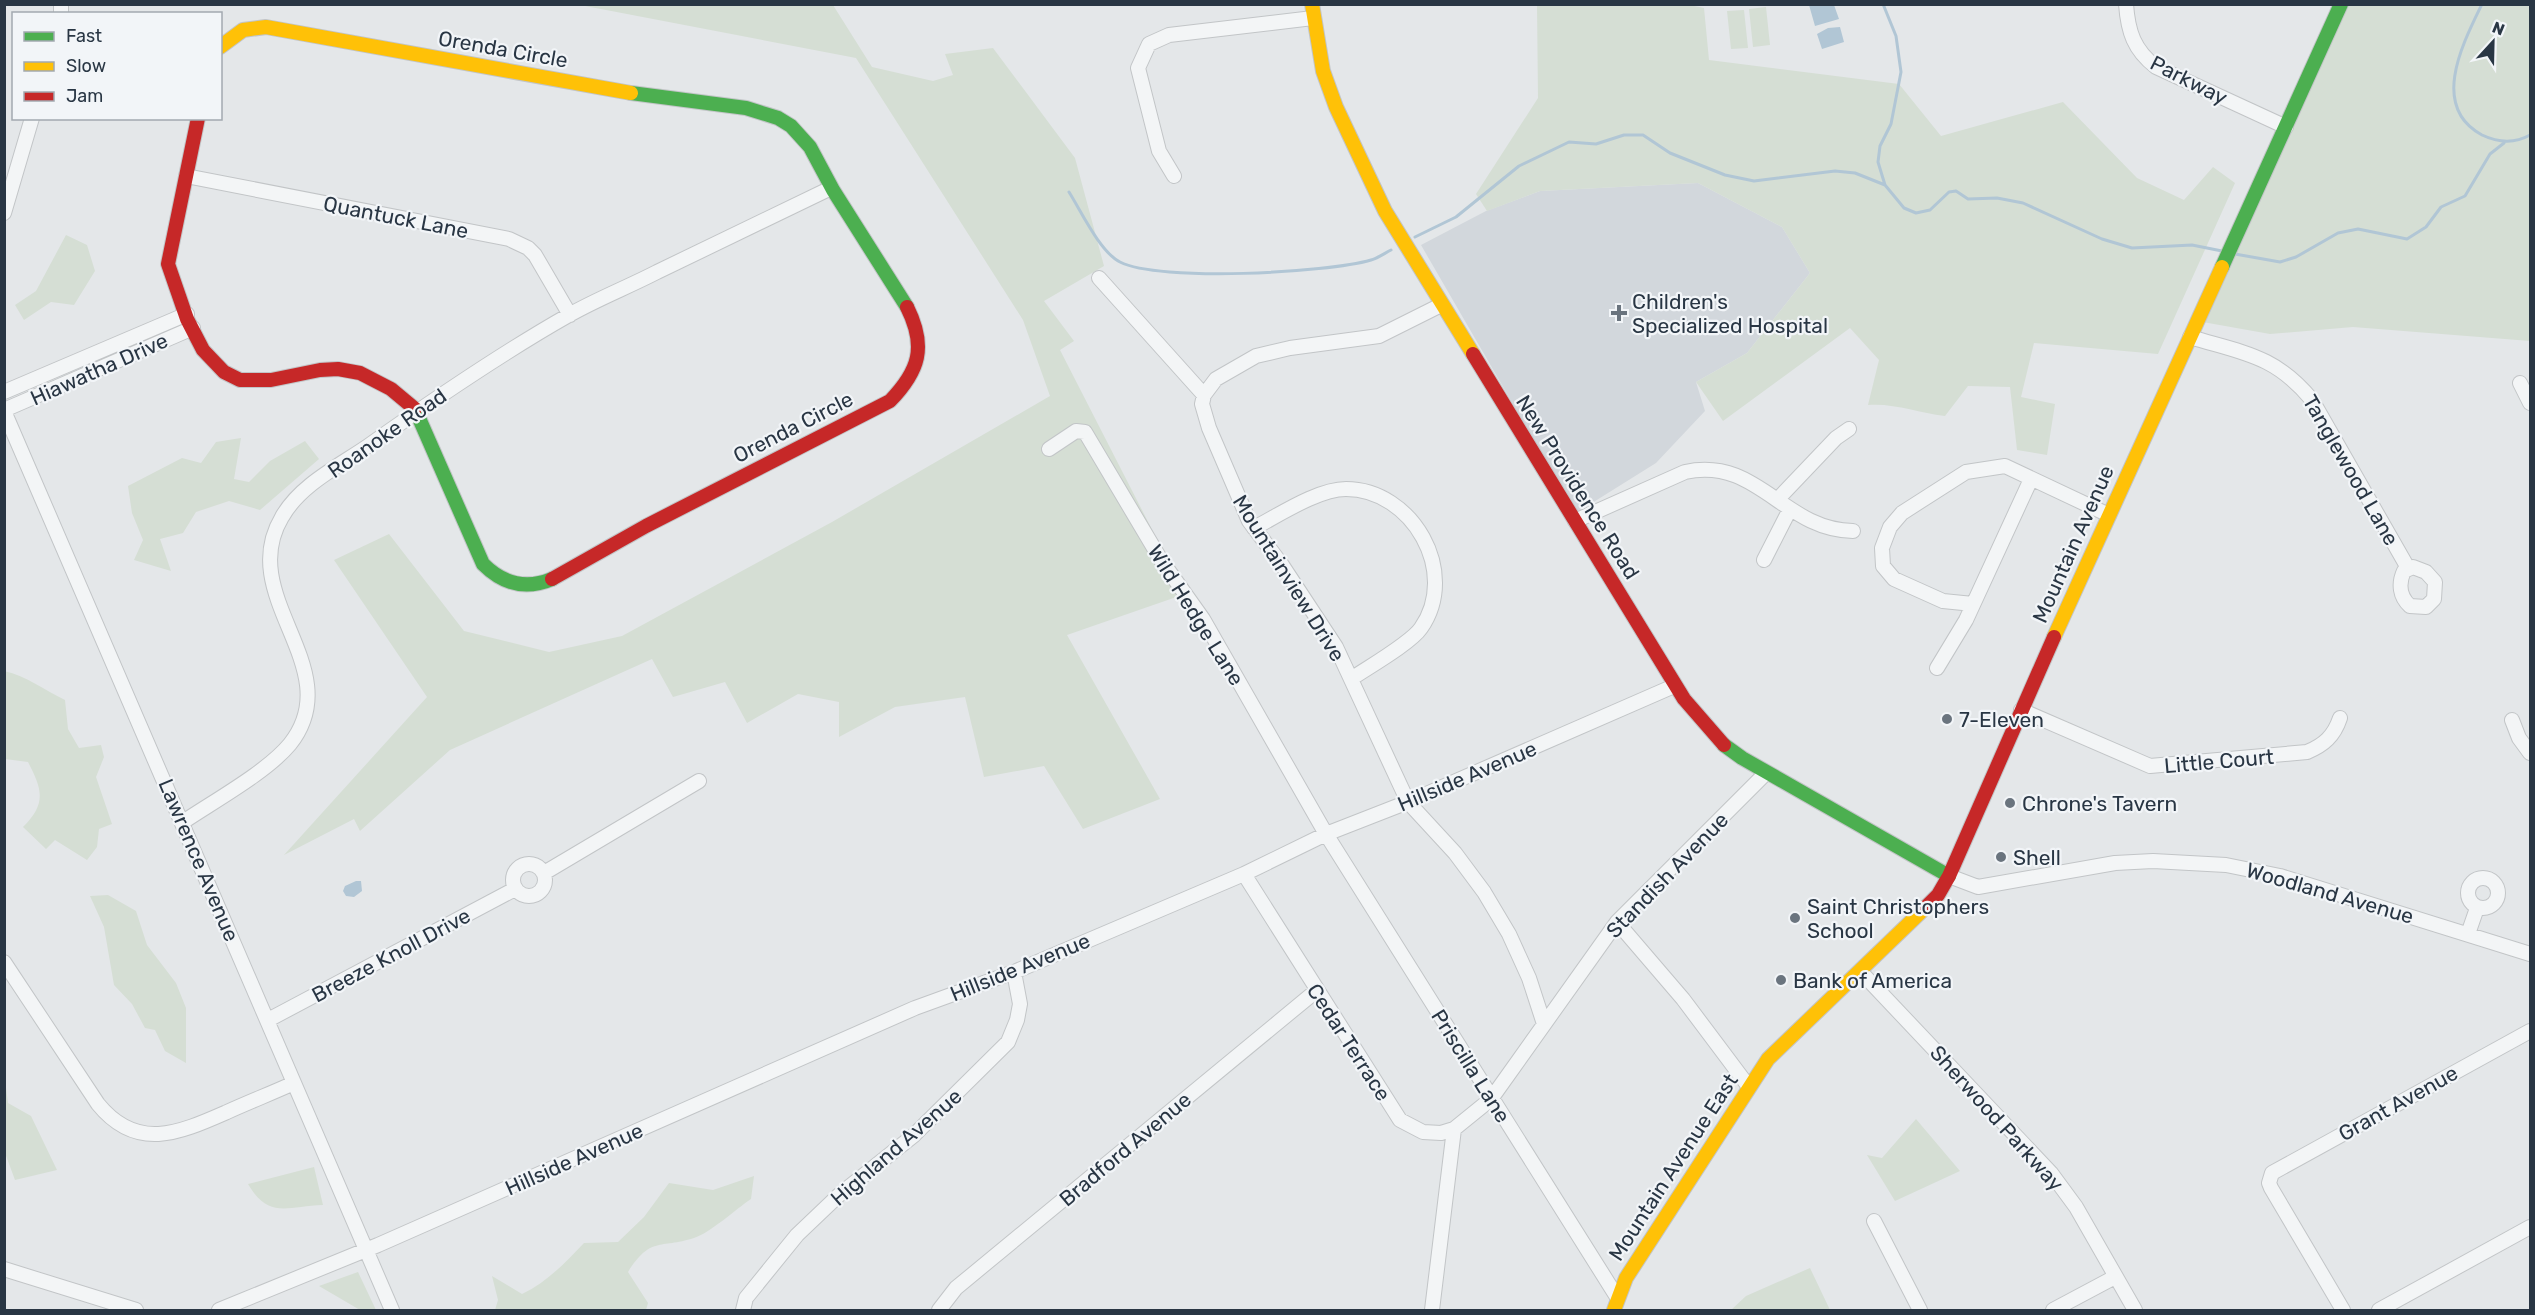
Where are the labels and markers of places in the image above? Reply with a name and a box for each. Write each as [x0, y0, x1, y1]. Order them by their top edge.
place label: Children's Specialized Hospital [1632, 289, 1828, 338]
marker: Children's Specialized Hospital [1610, 304, 1628, 322]
place label: 7-Eleven [1959, 707, 2044, 732]
marker: 7-Eleven [1940, 712, 1954, 726]
place label: Chrone's Tavern [2022, 791, 2177, 816]
marker: Chrone's Tavern [2003, 796, 2017, 810]
place label: Shell [2013, 845, 2061, 870]
marker: Shell [1994, 850, 2008, 864]
place label: Saint Christophers School [1807, 894, 1989, 943]
marker: Saint Christophers School [1788, 911, 1802, 925]
place label: Bank of America [1793, 968, 1952, 993]
marker: Bank of America [1774, 973, 1788, 987]

